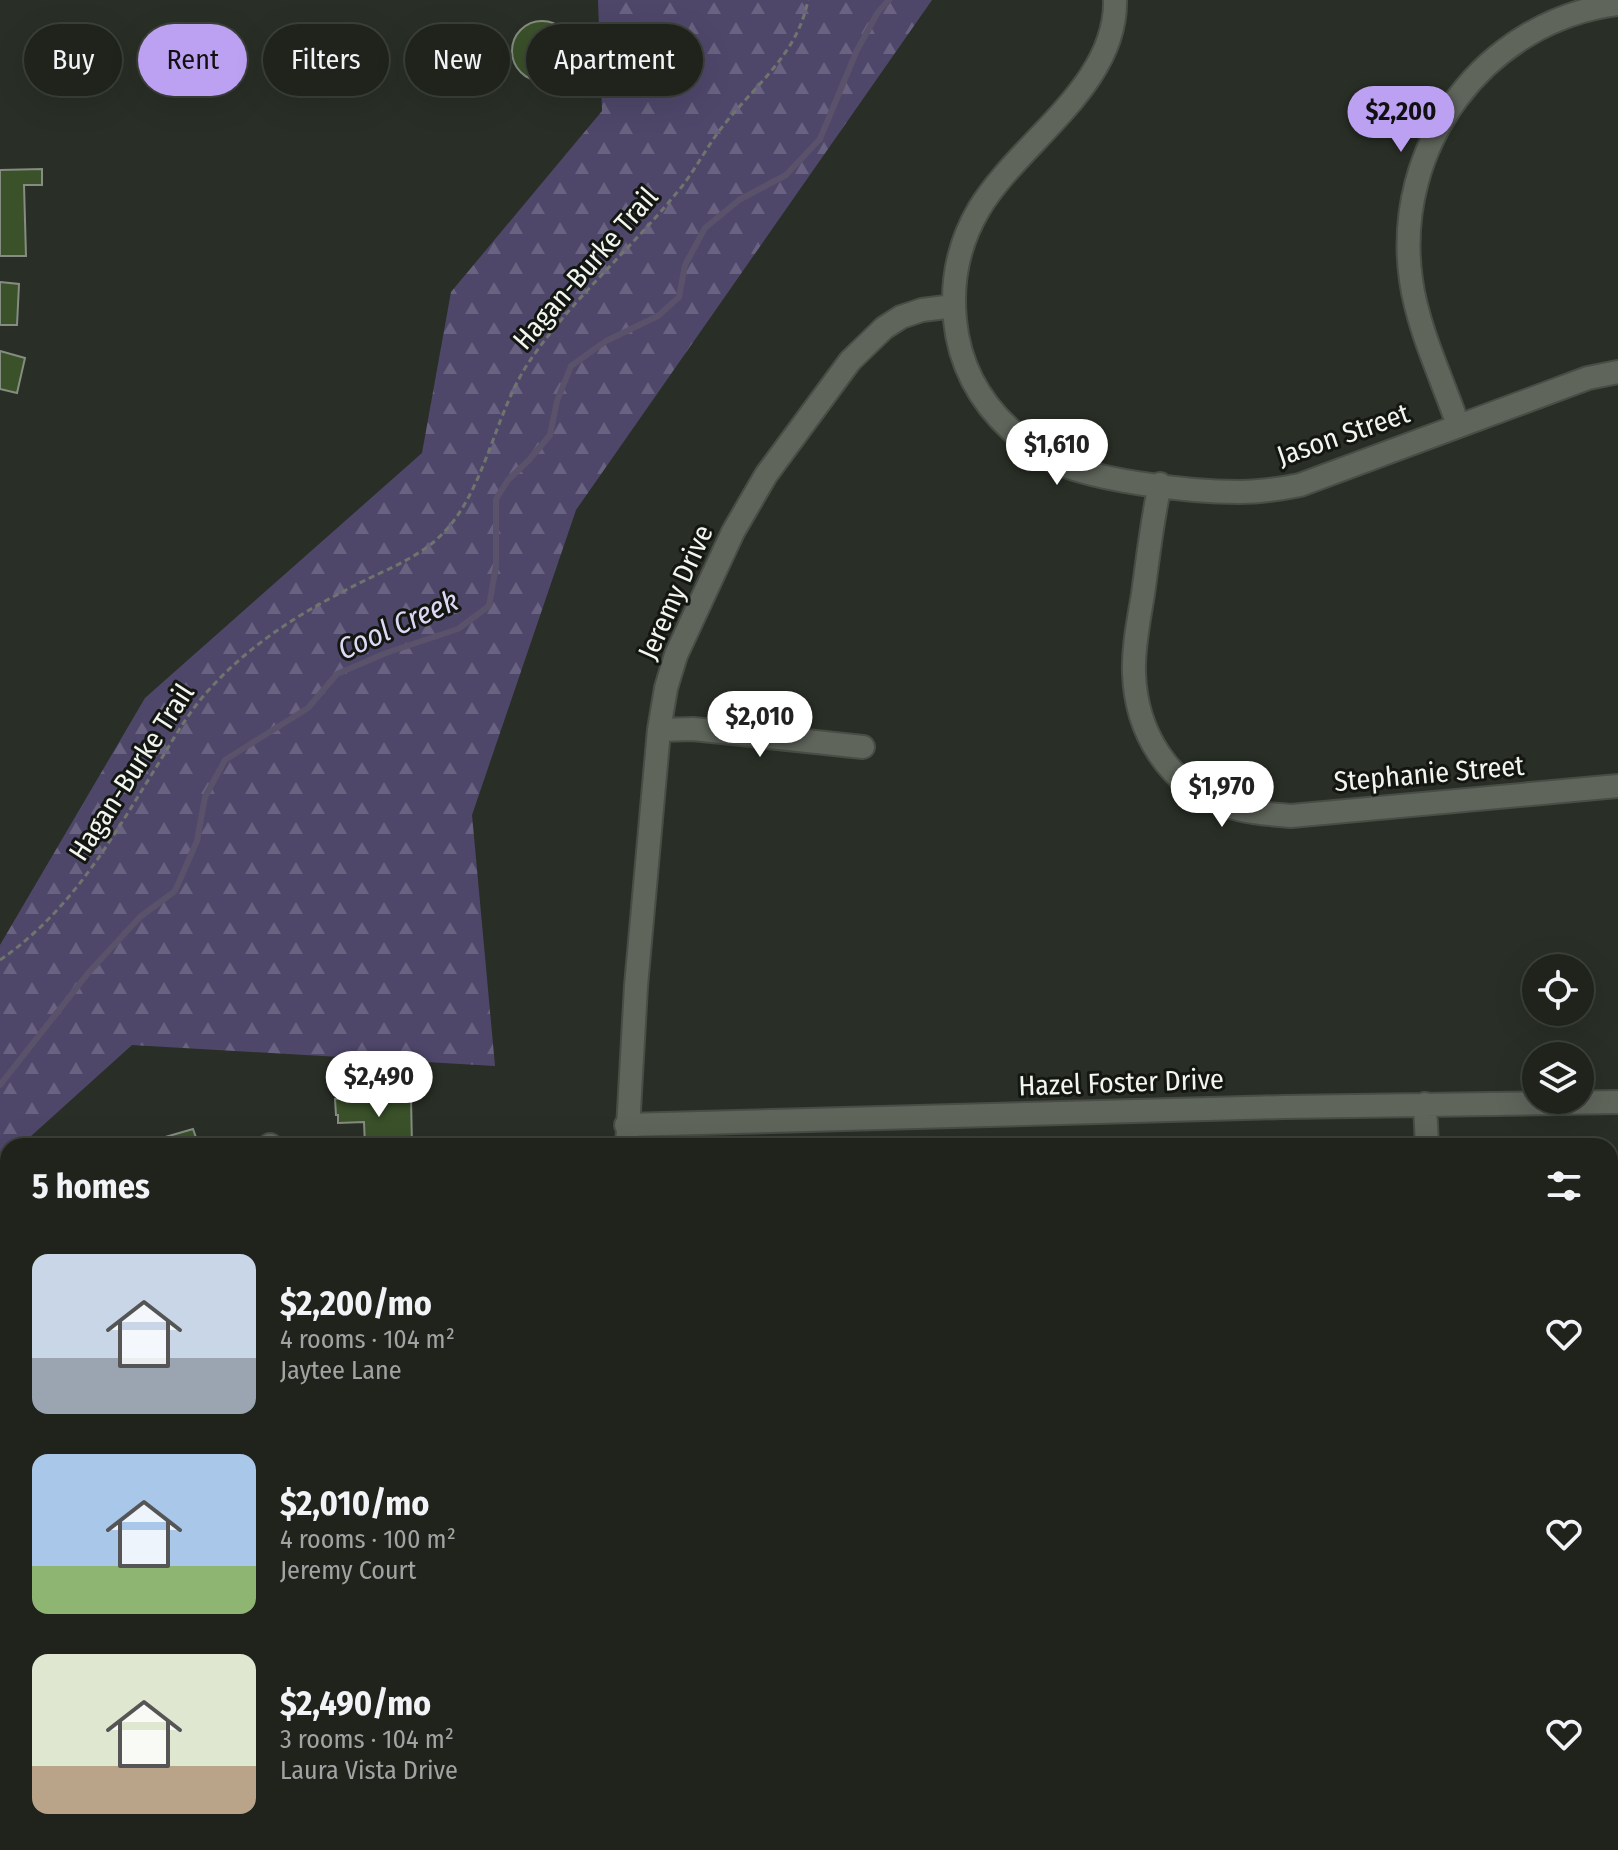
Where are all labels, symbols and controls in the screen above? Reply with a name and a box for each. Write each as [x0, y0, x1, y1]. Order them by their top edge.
chip: Buy [24, 24, 122, 96]
chip: Rent [138, 24, 247, 96]
chip: Filters [263, 24, 389, 96]
chip: New [405, 24, 510, 96]
chip: Apartment [526, 24, 703, 96]
pin: $2,200 [1336, 86, 1466, 154]
text: $2,200 [1365, 96, 1437, 127]
street label: Hagan-Burke Trail [506, 181, 665, 356]
street label: Jason Street [1273, 396, 1415, 473]
pin: $1,610 [992, 419, 1122, 487]
text: $1,610 [1024, 429, 1090, 460]
street label: Jeremy Drive [631, 520, 720, 665]
water label: Cool Creek [332, 582, 464, 668]
street label: Hagan-Burke Trail [62, 678, 201, 867]
pin: $2,010 [695, 691, 825, 759]
text: $2,010 [725, 701, 795, 732]
street label: Stephanie Street [1333, 749, 1526, 798]
pin: $1,970 [1157, 761, 1287, 829]
text: $1,970 [1189, 771, 1255, 802]
map controls [1522, 954, 1594, 1114]
button: locate [1522, 954, 1594, 1026]
button: layers [1522, 1042, 1594, 1114]
pin: $2,490 [314, 1051, 444, 1119]
text: $2,490 [344, 1061, 414, 1092]
street label: Hazel Foster Drive [1018, 1062, 1224, 1103]
icon: filters [1542, 1164, 1586, 1208]
text: 5 homes [32, 1166, 150, 1207]
text: $2,200/mo [280, 1283, 432, 1324]
icon: home [96, 1286, 192, 1382]
icon: heart [1542, 1312, 1586, 1356]
text: 4 rooms · 104 m² [280, 1324, 455, 1355]
text: Jaytee Lane [280, 1355, 402, 1386]
text: $2,010/mo [280, 1483, 429, 1524]
icon: home [96, 1486, 192, 1582]
icon: heart [1542, 1512, 1586, 1556]
text: 4 rooms · 100 m² [280, 1524, 456, 1555]
text: Jeremy Court [280, 1555, 416, 1586]
text: $2,490/mo [280, 1683, 431, 1724]
icon: home [96, 1686, 192, 1782]
icon: heart [1542, 1712, 1586, 1756]
text: 3 rooms · 104 m² [280, 1724, 454, 1755]
text: Laura Vista Drive [280, 1755, 458, 1786]

